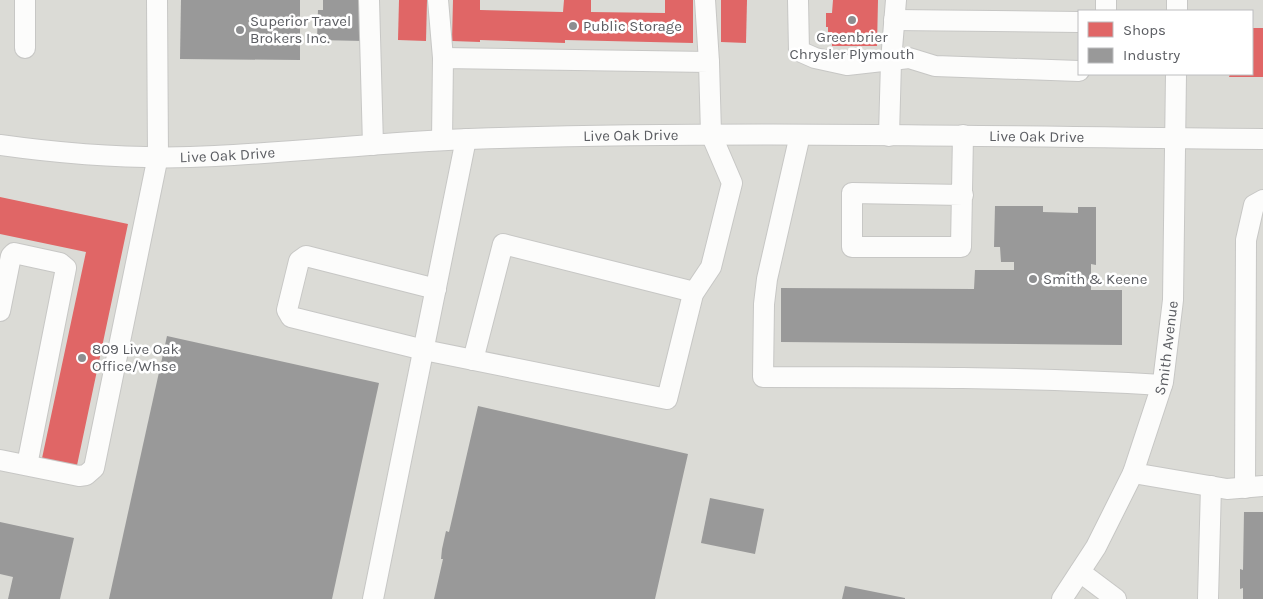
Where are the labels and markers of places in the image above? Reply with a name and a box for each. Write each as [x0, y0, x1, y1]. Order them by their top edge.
place label: Superior Travel Brokers Inc. [250, 12, 351, 47]
marker: Greenbrier Chrysler Plymouth [846, 14, 858, 26]
place label: Public Storage [583, 17, 682, 35]
marker: Public Storage [567, 20, 579, 32]
marker: Superior Travel Brokers Inc. [234, 24, 246, 36]
place label: Greenbrier Chrysler Plymouth [790, 28, 914, 63]
place label: Smith & Keene [1043, 270, 1147, 288]
marker: Smith & Keene [1027, 273, 1039, 285]
place label: 809 Live Oak Office/Whse [92, 340, 179, 375]
marker: 809 Live Oak Office/Whse [76, 352, 88, 364]

